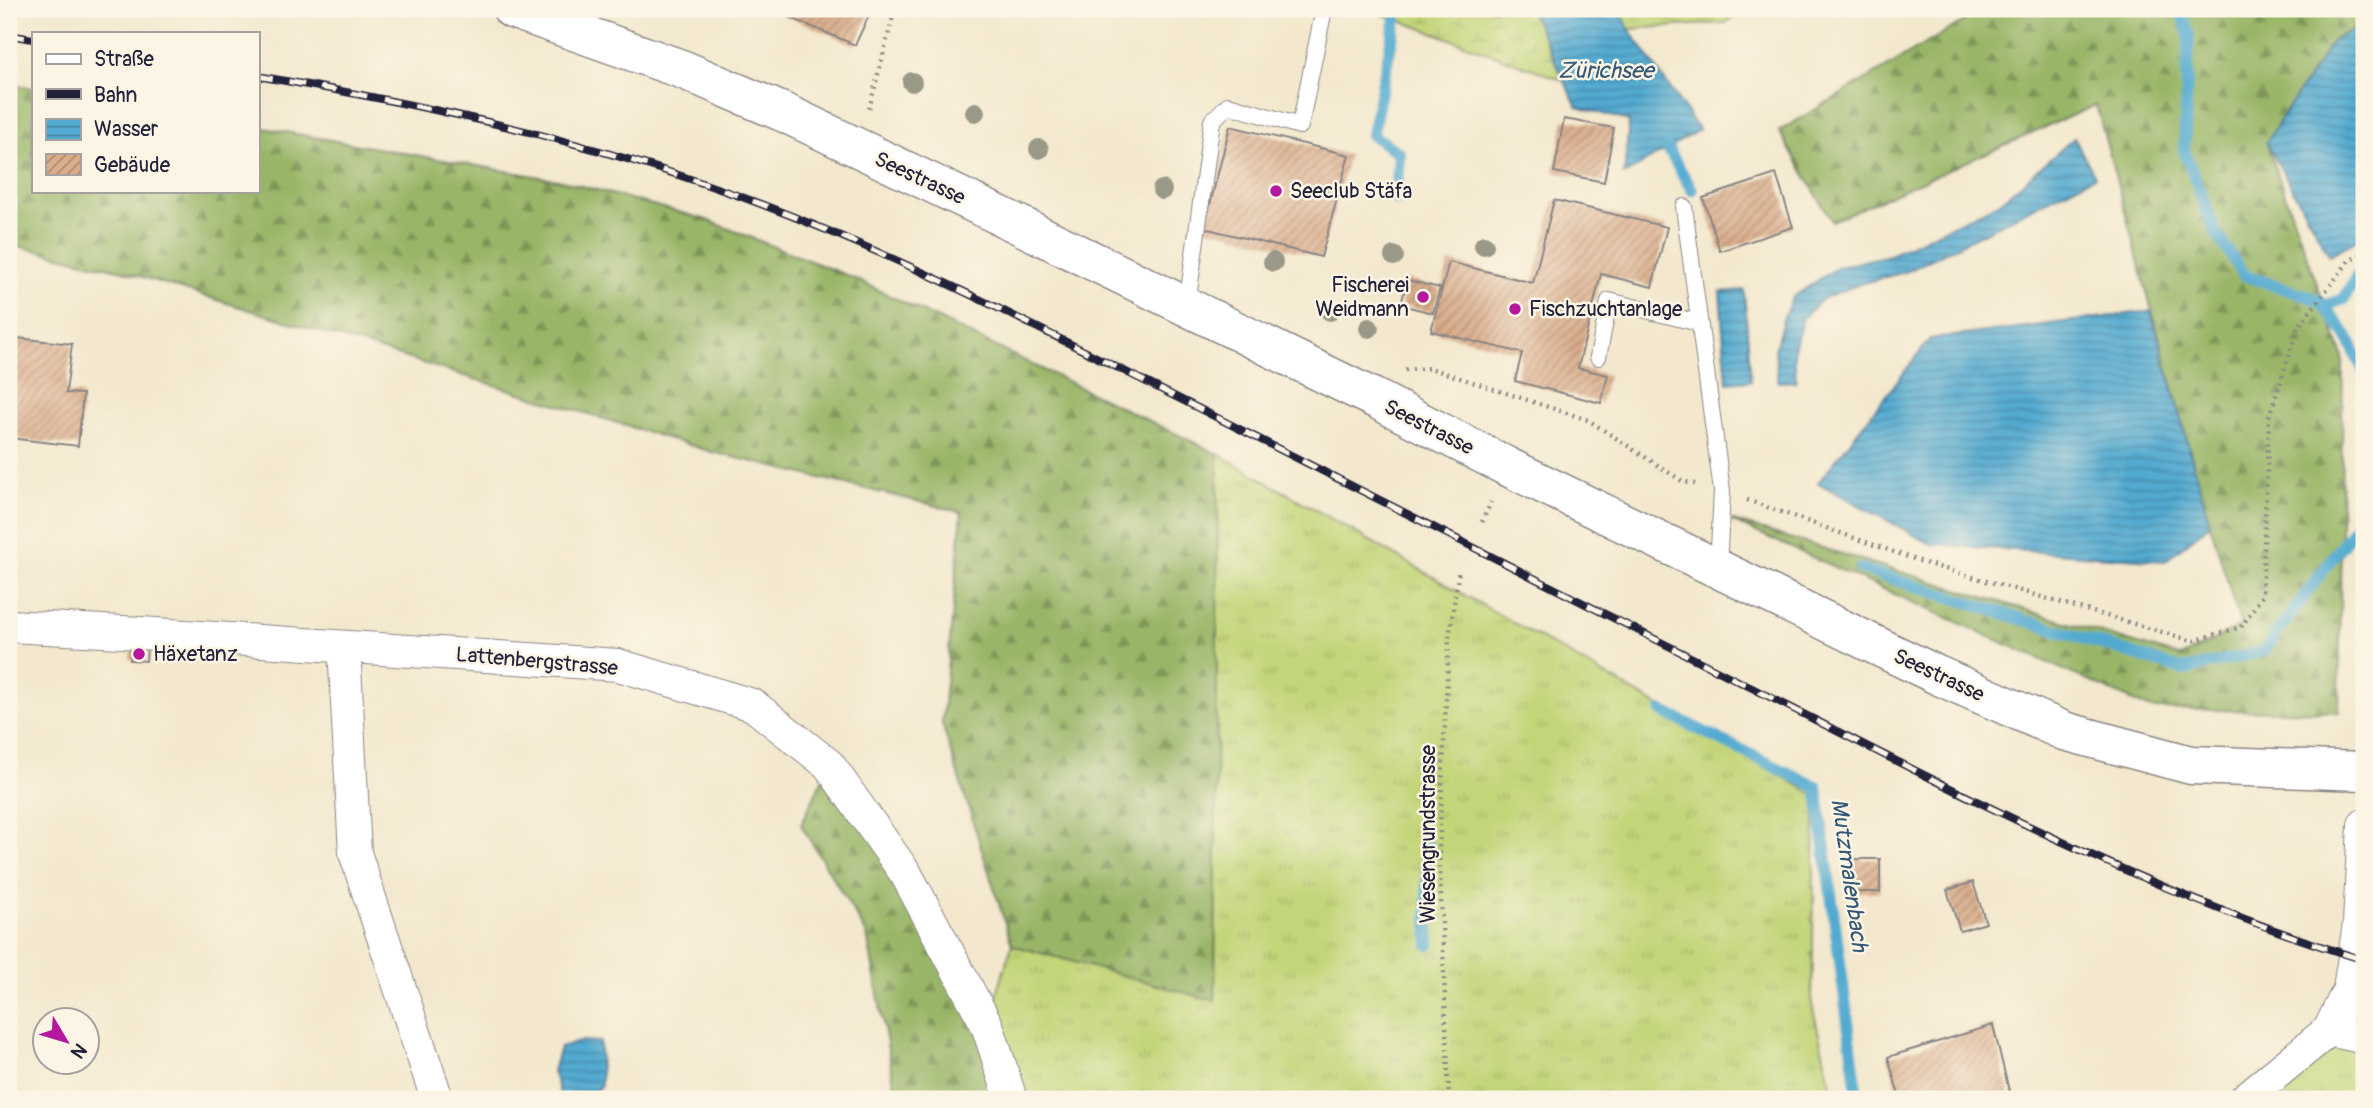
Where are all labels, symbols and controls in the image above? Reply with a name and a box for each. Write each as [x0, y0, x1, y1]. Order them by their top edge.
legend [32, 32, 259, 192]
text: Straße [94, 46, 154, 73]
water label: Zürichsee [1558, 56, 1656, 85]
text: Bahn [94, 82, 137, 109]
text: Wasser [94, 116, 159, 143]
street label: Seestrasse [870, 146, 970, 211]
text: Gebäude [94, 152, 171, 179]
place label: Seeclub Stäfa [1290, 178, 1412, 205]
marker: Seeclub Stäfa [1268, 183, 1284, 199]
place label: Fischerei Weidmann [1315, 272, 1409, 323]
marker: Fischerei Weidmann [1415, 289, 1431, 305]
place label: Fischzuchtanlage [1529, 296, 1683, 323]
marker: Fischzuchtanlage [1507, 301, 1523, 317]
street label: Seestrasse [1379, 393, 1479, 462]
place label: Häxetanz [153, 641, 238, 668]
street label: Lattenbergstrasse [455, 641, 620, 682]
street label: Seestrasse [1889, 643, 1989, 708]
marker: Häxetanz [131, 646, 147, 662]
street label: Wiesengrundstrasse [1415, 744, 1442, 923]
water label: Mutzmalenbach [1824, 797, 1875, 955]
north arrow [32, 1006, 102, 1076]
text: N [65, 1038, 92, 1063]

